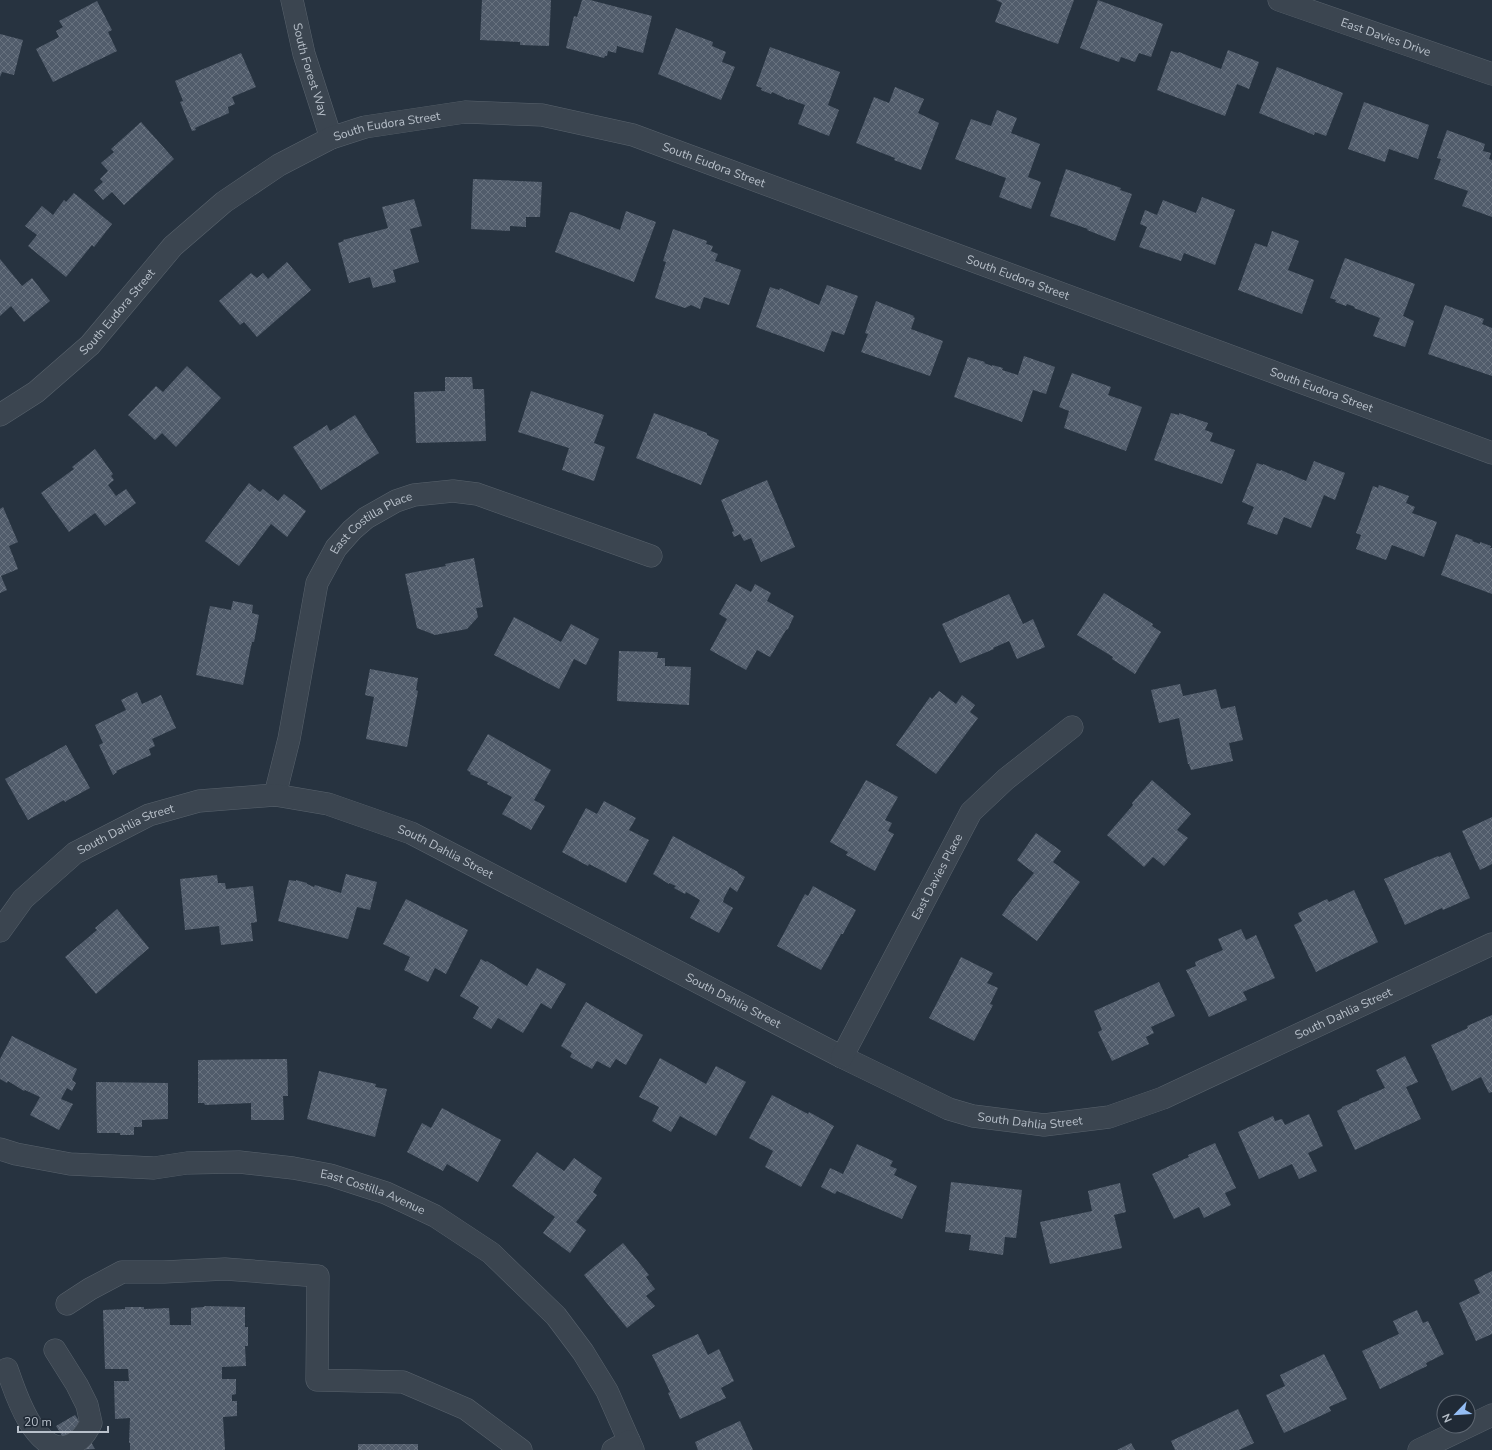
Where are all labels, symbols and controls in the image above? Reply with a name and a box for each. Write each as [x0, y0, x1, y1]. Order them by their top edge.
street label: East Davies Drive [1339, 14, 1433, 60]
street label: South Forest Way [289, 21, 332, 119]
street label: South Eudora Street [331, 108, 442, 145]
street label: South Eudora Street [660, 139, 768, 192]
street label: South Eudora Street [964, 251, 1072, 304]
street label: South Eudora Street [76, 265, 159, 359]
street label: South Eudora Street [1268, 363, 1376, 417]
street label: East Costilla Place [326, 488, 414, 557]
street label: South Dahlia Street [74, 800, 177, 859]
street label: South Dahlia Street [395, 821, 497, 883]
street label: East Davies Place [908, 831, 966, 922]
street label: South Dahlia Street [683, 969, 784, 1032]
street label: South Dahlia Street [1292, 984, 1395, 1043]
street label: South Dahlia Street [977, 1109, 1084, 1133]
street label: East Costilla Avenue [319, 1165, 428, 1218]
north arrow [1436, 1394, 1476, 1434]
scale bar [18, 1408, 108, 1434]
text: N [1439, 1411, 1456, 1425]
text: 20 m [24, 1414, 52, 1430]

